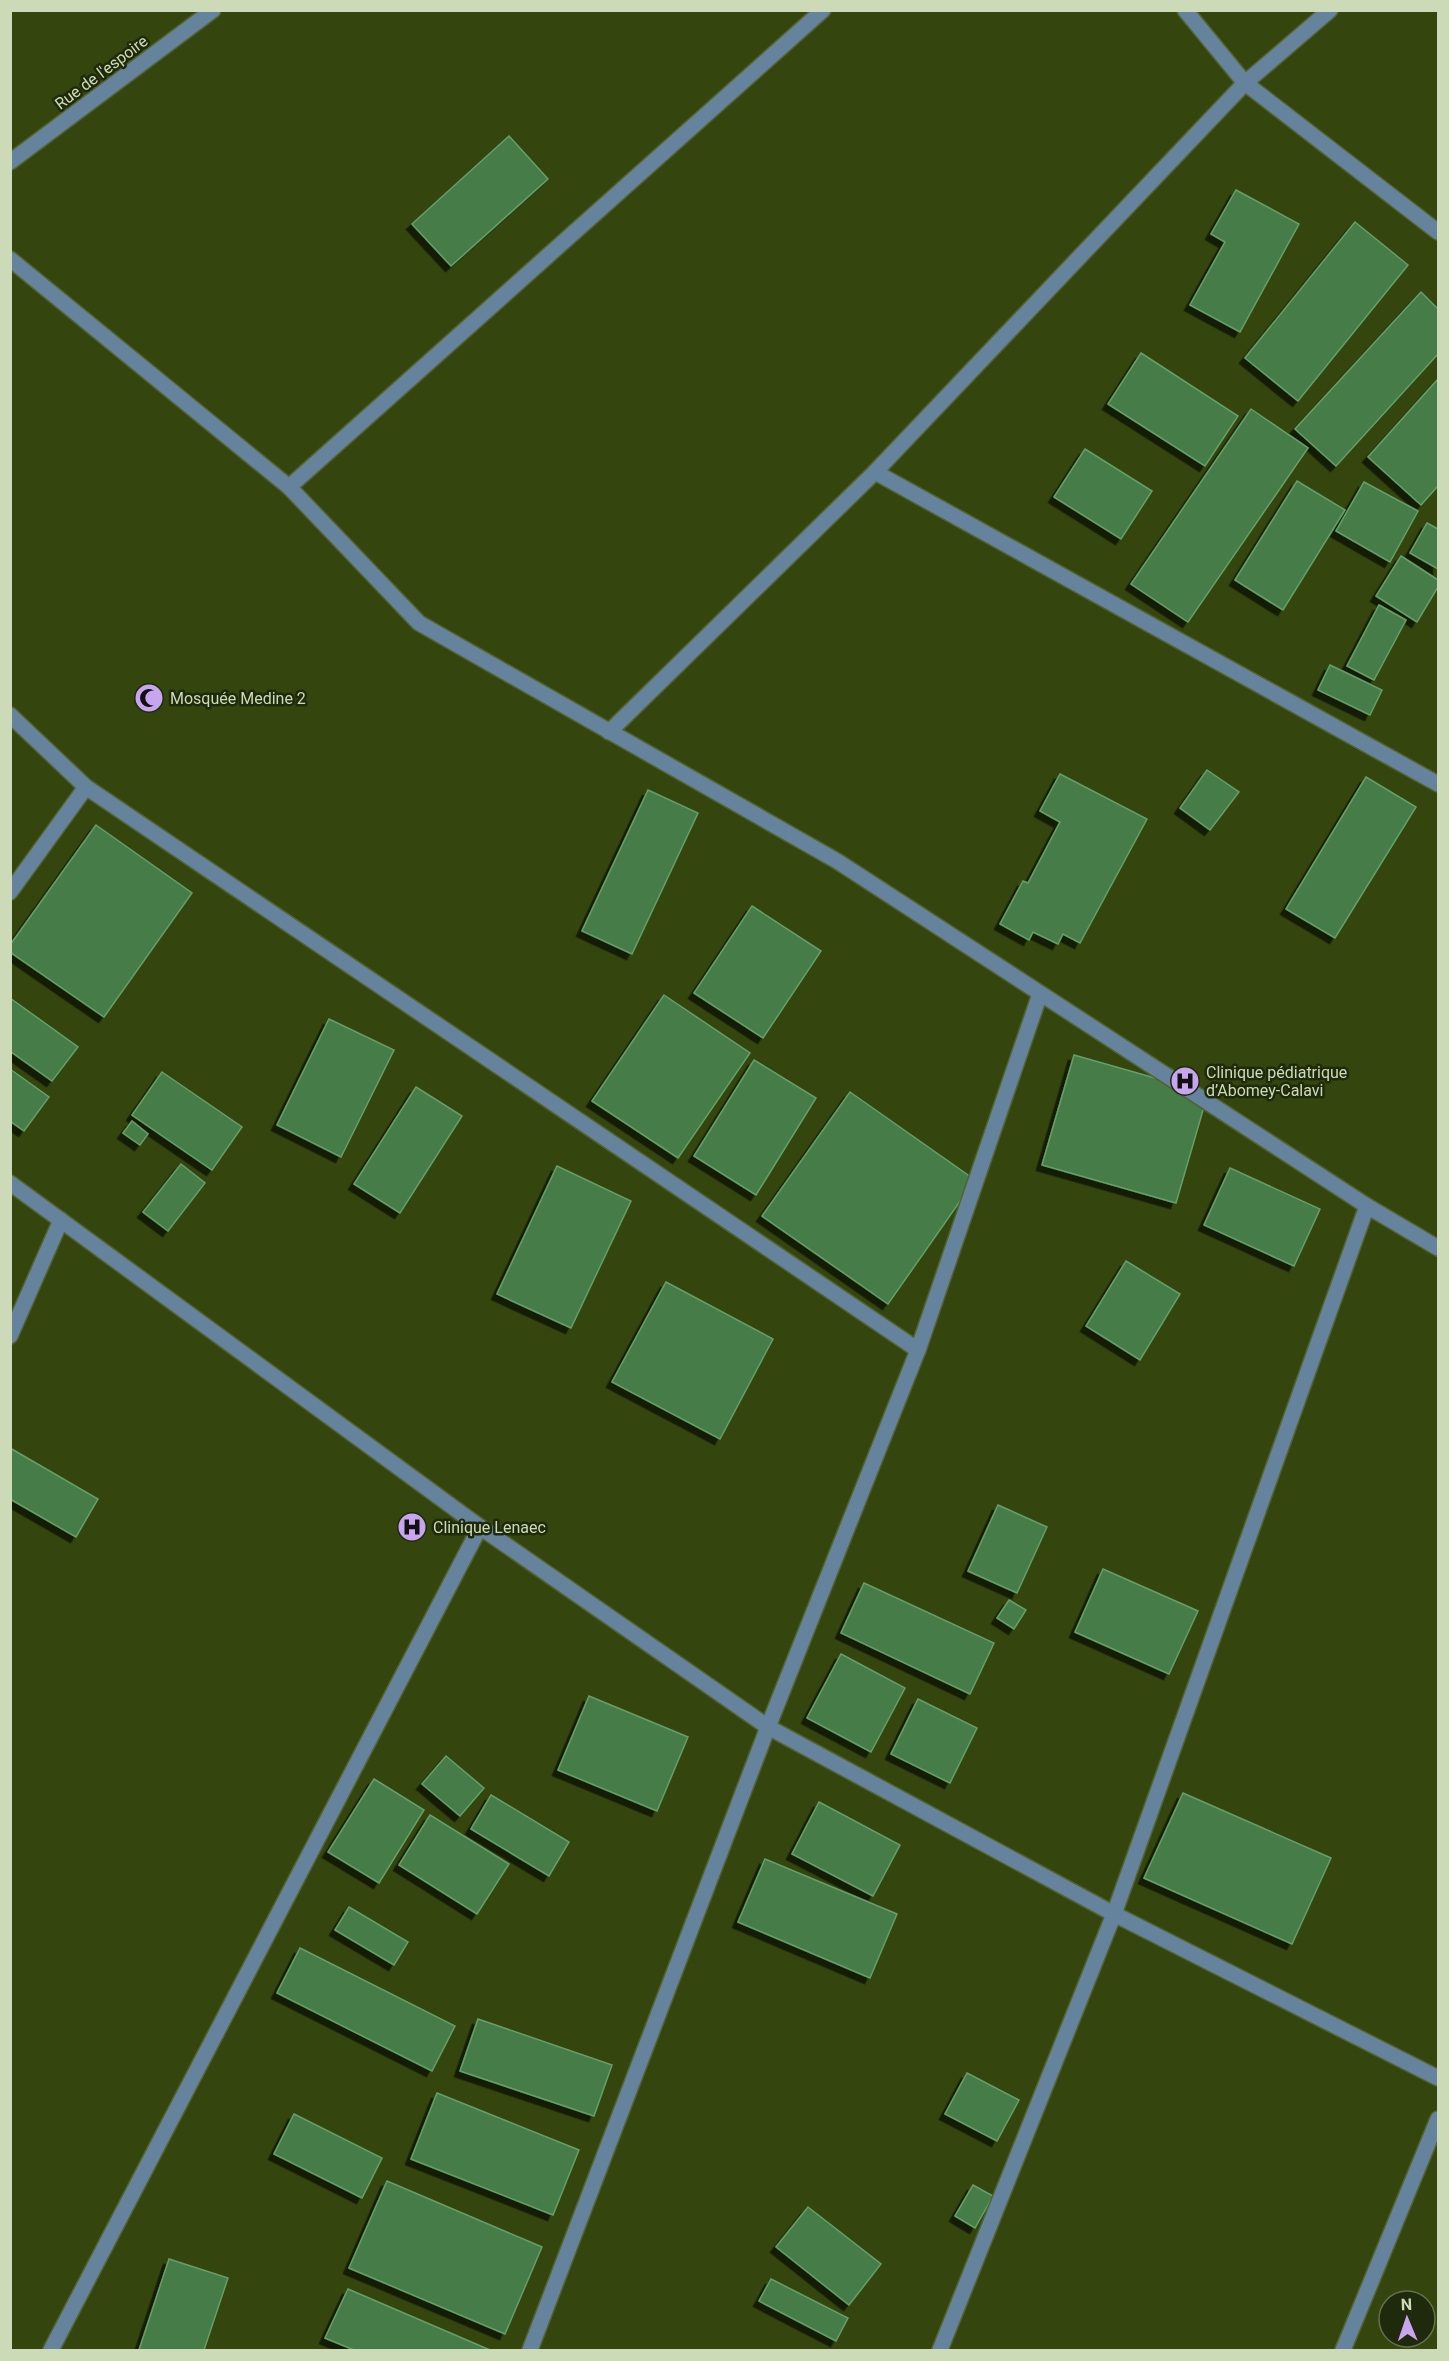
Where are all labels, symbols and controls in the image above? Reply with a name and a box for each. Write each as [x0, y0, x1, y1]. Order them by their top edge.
street label: Rue de l'espoire [51, 31, 151, 113]
mosque icon: Mosquée Medine 2 [133, 682, 165, 714]
place label: Mosquée Medine 2 [170, 689, 306, 708]
place label: Clinique pédiatrique d’Abomey-Calavi [1206, 1063, 1347, 1100]
hospital icon: Clinique pédiatrique d’Abomey-Calavi [1169, 1065, 1201, 1097]
hospital icon: Clinique Lenaec [396, 1511, 428, 1543]
place label: Clinique Lenaec [433, 1518, 546, 1537]
north arrow [1377, 2289, 1437, 2349]
text: N [1401, 2295, 1412, 2314]

